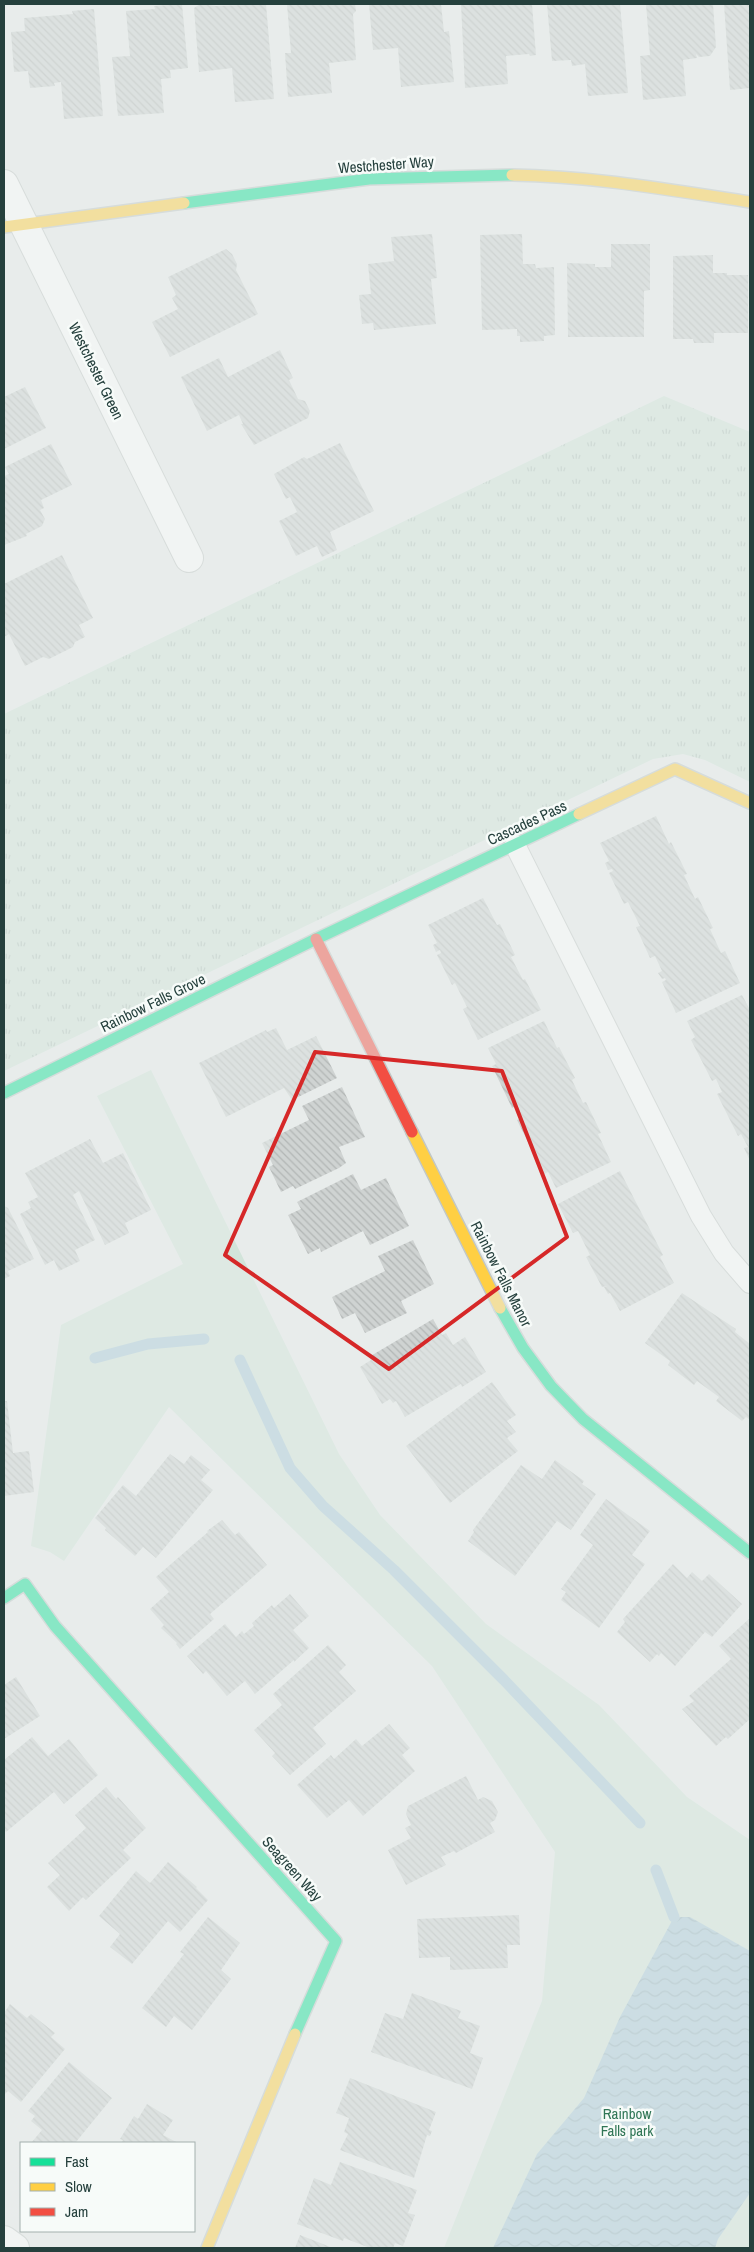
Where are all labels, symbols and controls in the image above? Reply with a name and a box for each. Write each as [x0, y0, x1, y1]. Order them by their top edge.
street label: Westchester Way [337, 151, 435, 178]
street label: Westchester Green [64, 319, 129, 423]
street label: Cascades Pass [484, 795, 570, 850]
street label: Rainbow Falls Grove [97, 968, 209, 1037]
street label: Rainbow Falls Manor [466, 1218, 537, 1330]
street label: Seagreen Way [257, 1832, 328, 1906]
park label: Rainbow Falls park [601, 2103, 654, 2141]
legend [20, 2142, 195, 2232]
text: Fast [65, 2151, 89, 2172]
text: Slow [65, 2176, 92, 2197]
text: Jam [65, 2201, 88, 2222]

